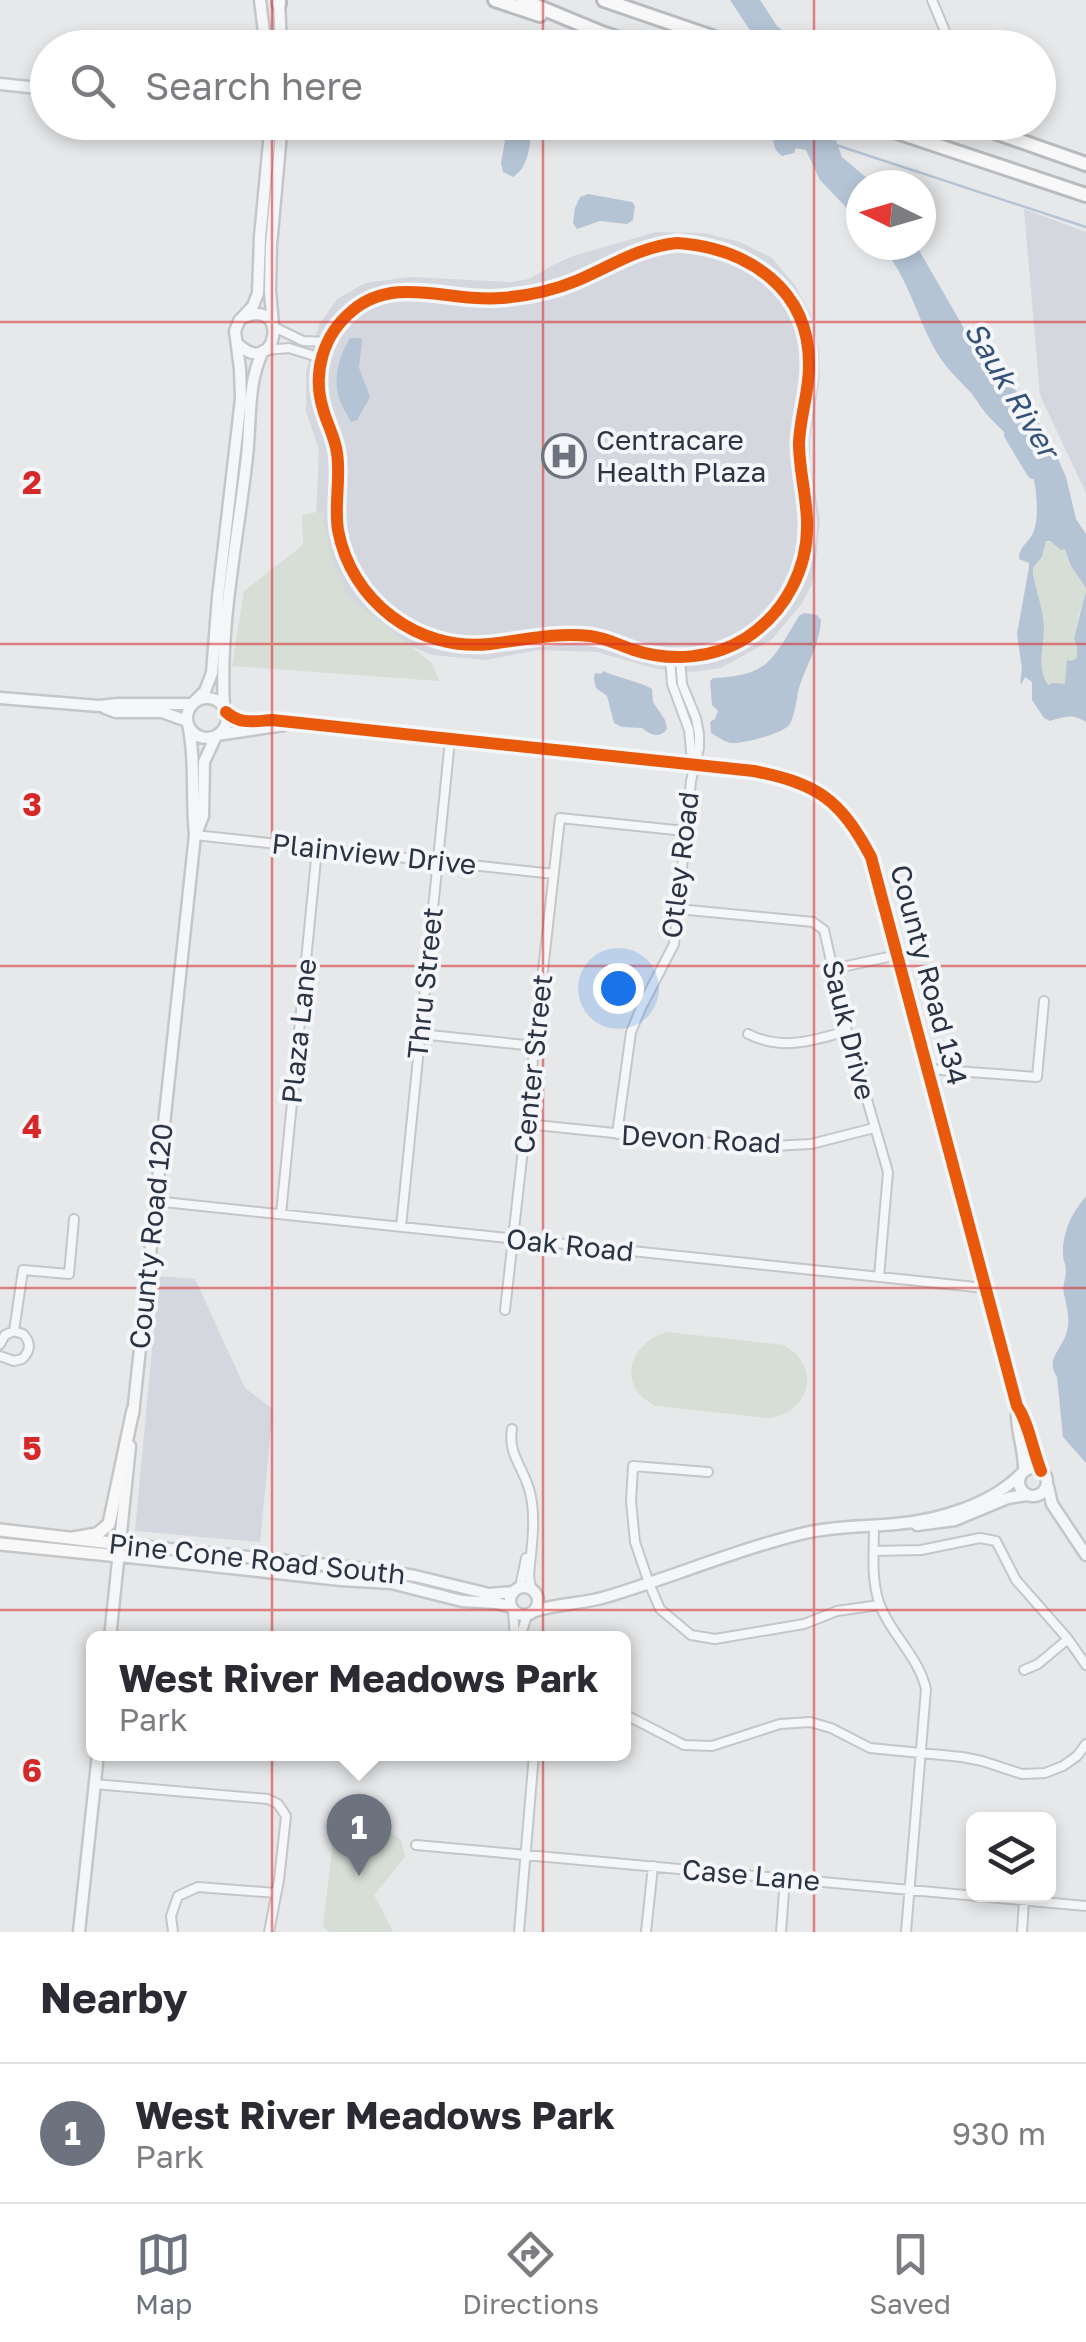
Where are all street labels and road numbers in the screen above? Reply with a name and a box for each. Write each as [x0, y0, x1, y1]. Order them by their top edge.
street label: Otley Road [654, 790, 705, 940]
street label: Plainview Drive [270, 826, 478, 881]
street label: County Road 134 [884, 861, 975, 1089]
street label: Thru Street [400, 905, 449, 1060]
street label: Plaza Lane [274, 957, 323, 1105]
street label: Sauk Drive [816, 957, 883, 1103]
street label: Center Street [507, 972, 558, 1155]
street label: Devon Road [620, 1118, 782, 1159]
street label: County Road 120 [122, 1121, 179, 1351]
street label: Oak Road [505, 1221, 635, 1268]
street label: Pine Cone Road South [107, 1527, 407, 1591]
street label: Case Lane [681, 1852, 821, 1897]

